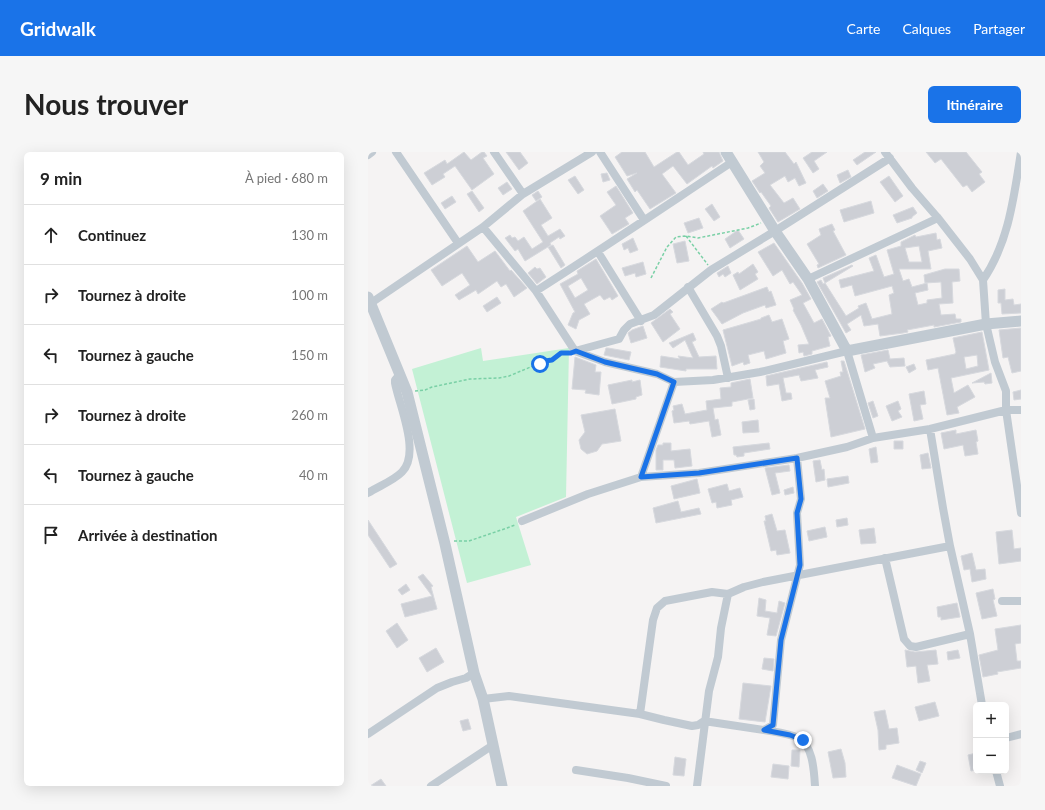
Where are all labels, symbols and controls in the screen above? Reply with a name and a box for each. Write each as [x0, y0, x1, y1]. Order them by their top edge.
text: Gridwalk [20, 17, 96, 40]
text: Carte [847, 20, 880, 37]
text: Calques [902, 20, 951, 37]
text: Partager [973, 20, 1025, 37]
button: Itinéraire [928, 86, 1021, 123]
text: Nous trouver [24, 87, 188, 121]
text: 9 min [40, 168, 82, 189]
text: À pied · 680 m [245, 170, 328, 186]
icon: ahead [40, 224, 62, 246]
text: Continuez [78, 226, 146, 244]
text: 130 m [291, 227, 328, 243]
icon: right [40, 284, 62, 306]
text: Tournez à droite [78, 286, 186, 304]
text: 100 m [291, 287, 328, 303]
icon: left [40, 344, 62, 366]
text: Tournez à gauche [78, 346, 194, 364]
text: 150 m [291, 347, 328, 363]
route start [531, 355, 549, 373]
icon: right [40, 404, 62, 426]
text: Tournez à droite [78, 406, 186, 424]
text: 260 m [291, 407, 328, 423]
icon: left [40, 464, 62, 486]
text: Tournez à gauche [78, 466, 194, 484]
text: 40 m [299, 467, 328, 483]
icon: arrive [40, 524, 62, 546]
text: Arrivée à destination [78, 526, 217, 544]
map controls [973, 702, 1009, 774]
button: + [973, 702, 1009, 738]
route end [794, 731, 812, 749]
button: − [973, 738, 1009, 774]

